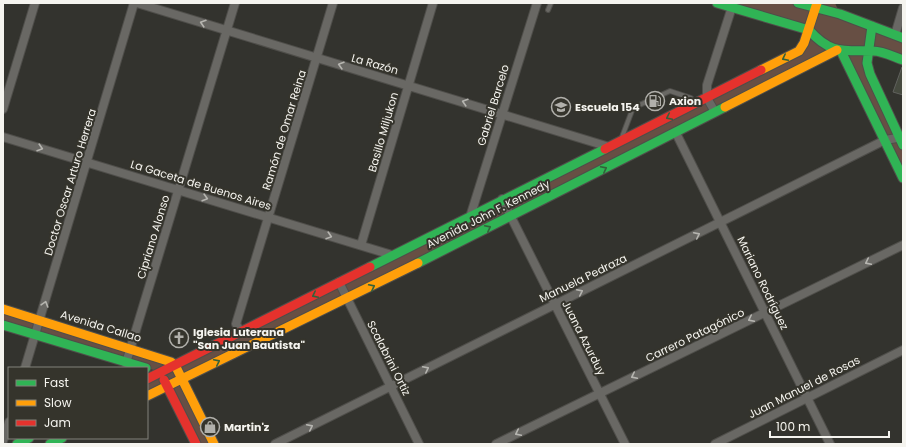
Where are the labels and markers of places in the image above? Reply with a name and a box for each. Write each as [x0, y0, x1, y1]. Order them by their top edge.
fuel station icon: Axion [644, 90, 666, 112]
place label: Axion [669, 93, 701, 109]
school or university icon: Escuela 154 [550, 96, 572, 118]
place label: Escuela 154 [575, 99, 640, 115]
place label: Iglesia Luterana "San Juan Bautista" [193, 324, 305, 353]
church icon: Iglesia Luterana "San Juan Bautista" [168, 327, 190, 349]
shop icon: Martin'z [199, 416, 221, 438]
place label: Martin'z [224, 419, 270, 435]

